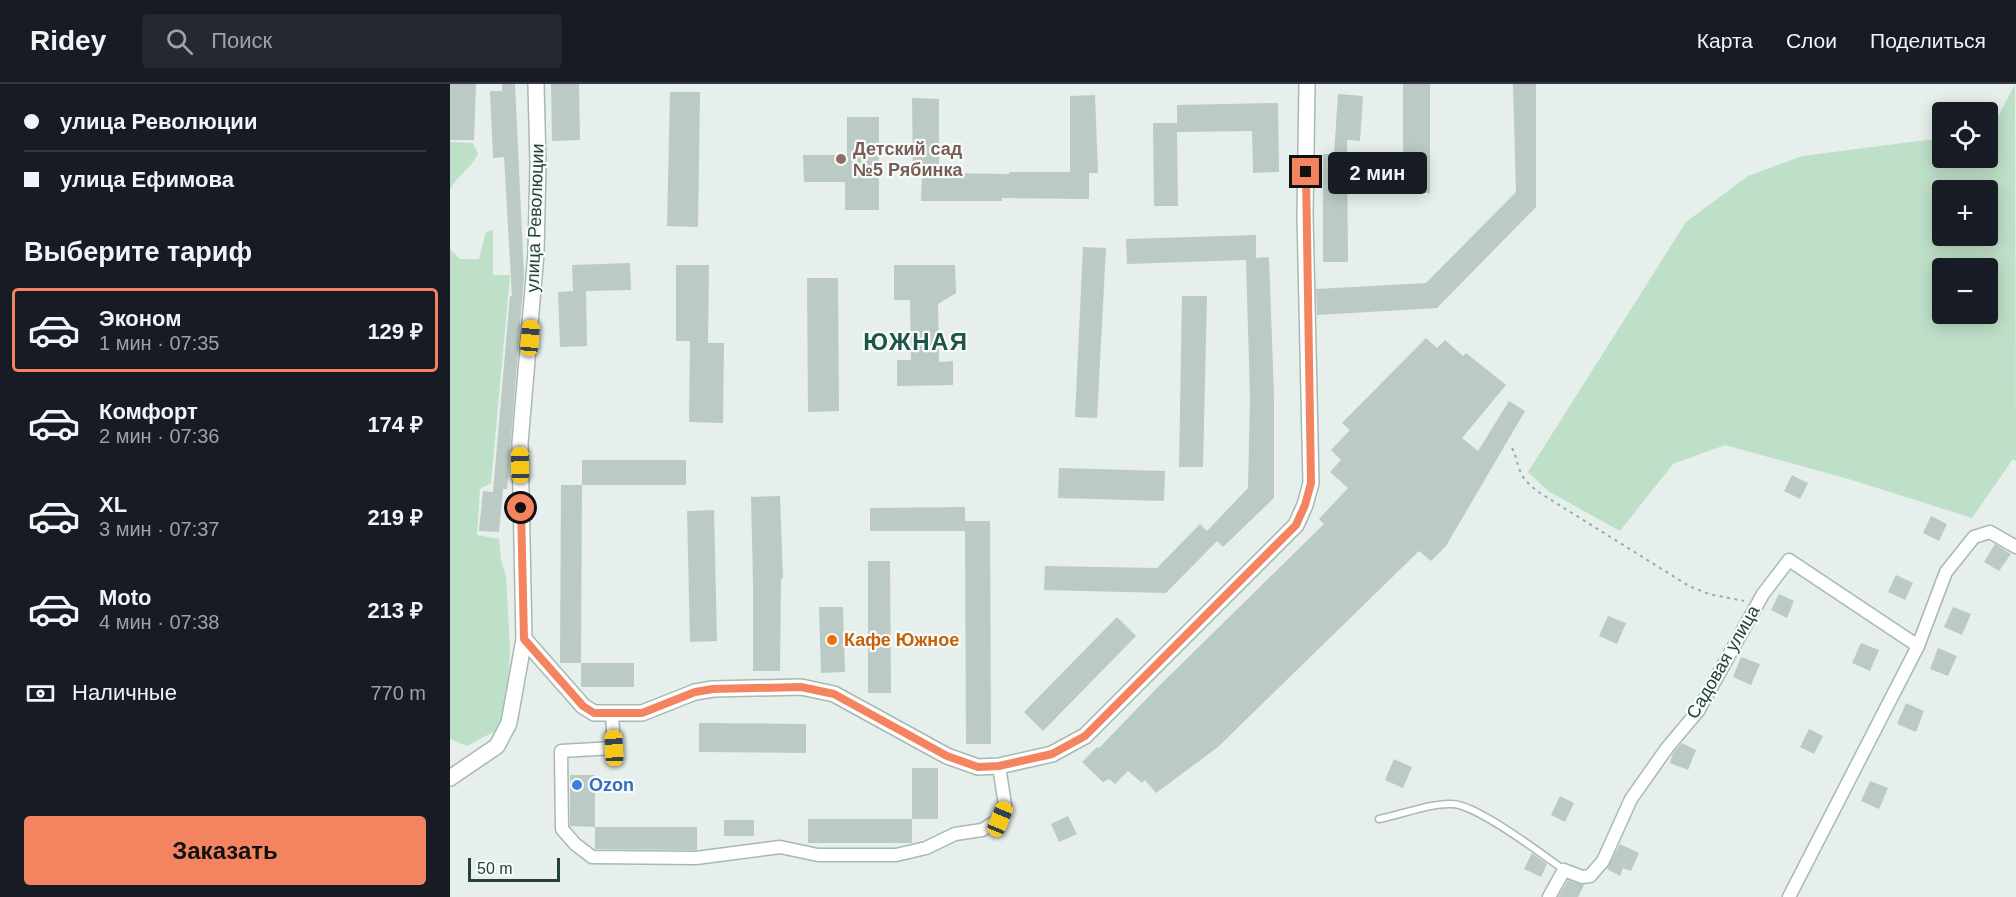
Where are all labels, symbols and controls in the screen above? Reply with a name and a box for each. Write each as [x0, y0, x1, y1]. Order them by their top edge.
search box [142, 14, 562, 68]
text: Ridey [30, 25, 106, 56]
icon: search [163, 25, 196, 58]
text: Поиск [211, 28, 272, 53]
text: Карта [1697, 29, 1753, 52]
text: Слои [1786, 29, 1837, 52]
text: Поделиться [1870, 29, 1986, 52]
map controls [1932, 102, 1998, 324]
button: locate [1932, 102, 1998, 168]
text: улица Революции [60, 109, 257, 134]
place label: Детский сад №5 Рябинка [853, 139, 963, 180]
street label: улица Революции [522, 143, 548, 293]
callout: 2 мин [1327, 151, 1426, 193]
marker: Детский сад №5 Рябинка [834, 152, 848, 166]
route end [1292, 158, 1319, 185]
text: 2 мин [1350, 162, 1405, 184]
text: улица Ефимова [60, 167, 234, 192]
button: + [1932, 180, 1998, 246]
text: Выберите тариф [24, 237, 252, 267]
button: − [1932, 258, 1998, 324]
icon: car [27, 303, 81, 357]
text: Эконом [99, 306, 182, 331]
text: 129 ₽ [367, 319, 423, 344]
car [519, 319, 541, 357]
district label: ЮЖНАЯ [863, 328, 969, 355]
text: 1 мин · 07:35 [99, 332, 219, 354]
icon: car [27, 396, 81, 450]
text: Комфорт [99, 399, 198, 424]
text: 174 ₽ [367, 412, 423, 437]
text: 2 мин · 07:36 [99, 425, 219, 447]
car [511, 447, 529, 483]
icon: car [27, 489, 81, 543]
text: XL [99, 492, 127, 517]
route start [507, 494, 534, 521]
text: 219 ₽ [367, 505, 423, 530]
text: 3 мин · 07:37 [99, 518, 219, 540]
icon: car [27, 582, 81, 636]
text: Moto [99, 585, 152, 610]
text: 213 ₽ [367, 598, 423, 623]
street label: Садовая улица [1683, 601, 1764, 722]
text: 4 мин · 07:38 [99, 611, 219, 633]
place label: Кафе Южное [844, 630, 959, 650]
marker: Кафе Южное [825, 633, 839, 647]
icon: cash [24, 677, 57, 710]
text: Наличные [72, 680, 177, 705]
text: 770 m [370, 682, 426, 704]
car [604, 730, 624, 766]
place label: Ozon [589, 775, 634, 795]
marker: Ozon [570, 778, 584, 792]
car [985, 799, 1015, 839]
button: Заказать [24, 816, 426, 885]
scale bar [468, 855, 560, 882]
text: 50 m [477, 860, 513, 877]

